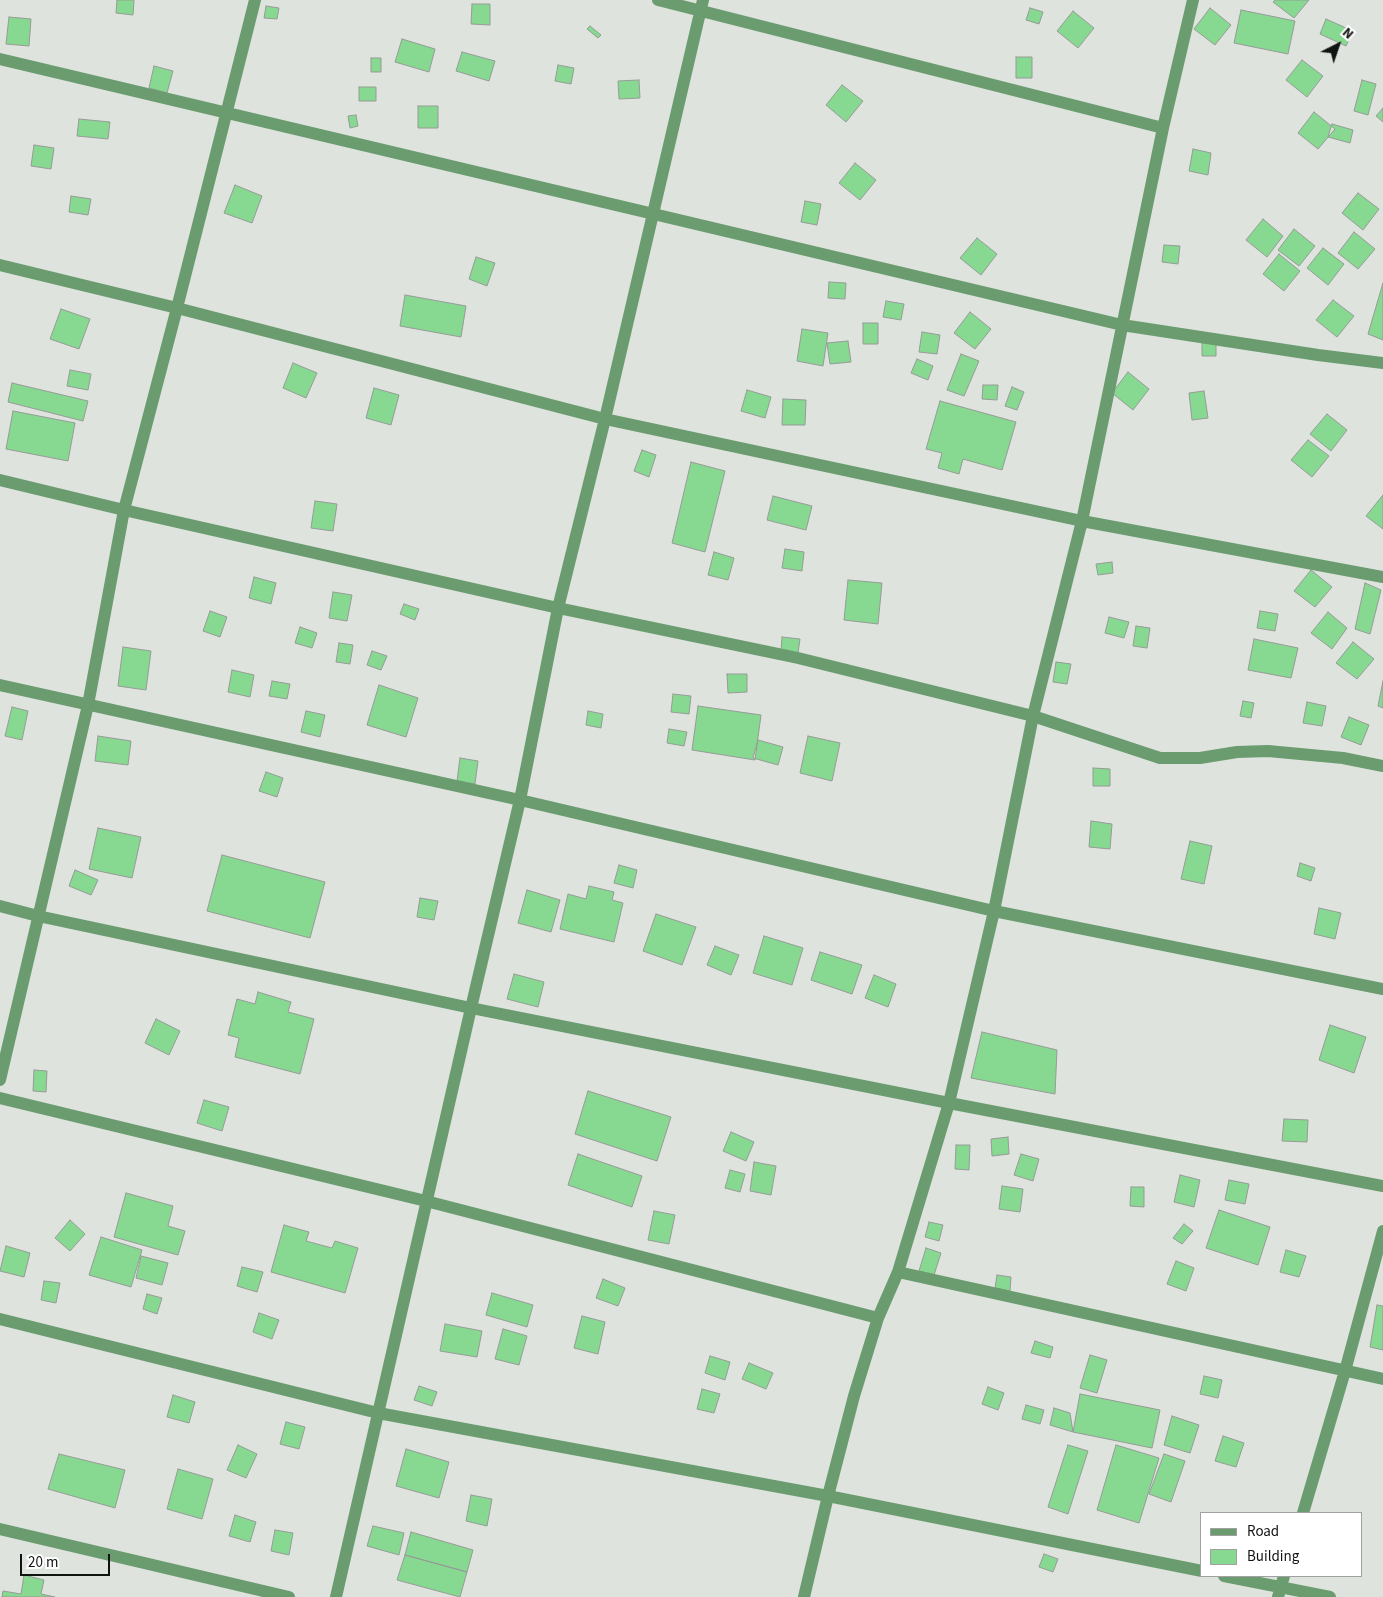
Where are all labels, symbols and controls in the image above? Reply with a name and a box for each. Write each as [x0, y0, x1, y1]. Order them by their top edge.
north arrow [1313, 20, 1363, 70]
text: N [1338, 23, 1358, 44]
legend [1200, 1512, 1363, 1577]
text: Road [1247, 1521, 1279, 1542]
scale bar [22, 1544, 112, 1576]
text: Building [1247, 1546, 1299, 1567]
text: 20 m [28, 1552, 58, 1573]

